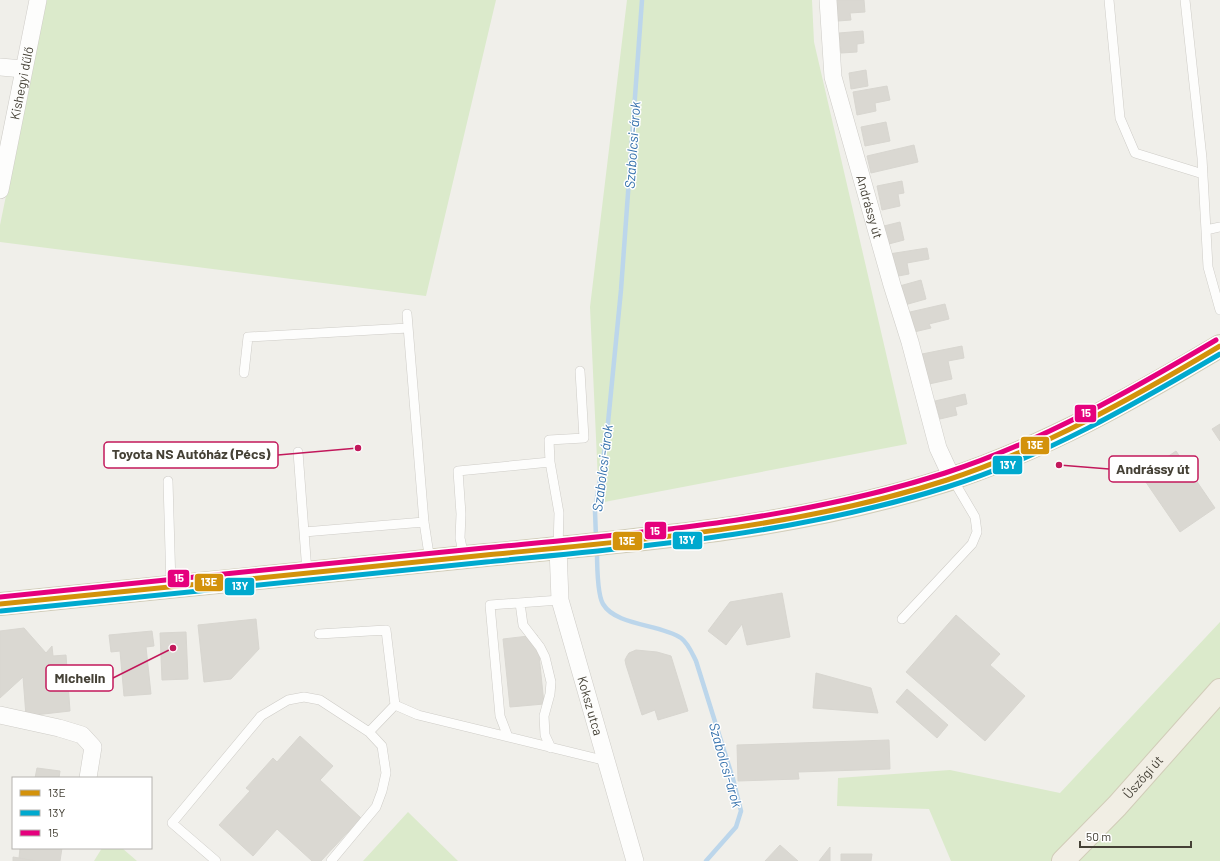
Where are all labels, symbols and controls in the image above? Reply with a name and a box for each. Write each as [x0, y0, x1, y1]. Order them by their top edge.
street label: Kishegyi dűlő [6, 45, 37, 121]
water label: Szabolcsi-árok [620, 100, 644, 189]
street label: Andrássy út [853, 173, 886, 240]
line badge: 15 [1074, 404, 1097, 423]
text: 15 [1081, 406, 1091, 419]
water label: Szabolcsi-árok [588, 423, 616, 513]
line badge: 13E [1020, 436, 1050, 455]
text: 13E [1027, 438, 1044, 451]
callout: Toyota NS Autóház (Pécs) [104, 442, 278, 468]
text: Toyota NS Autóház (Pécs) [112, 445, 270, 462]
line badge: 13Y [992, 455, 1023, 475]
callout: Andrássy út [1109, 456, 1198, 482]
text: 13Y [1000, 458, 1017, 471]
text: Andrássy út [1116, 460, 1190, 477]
line badge: 15 [644, 521, 667, 540]
text: 15 [650, 524, 660, 537]
line badge: 13E [612, 531, 643, 551]
line badge: 13Y [672, 531, 703, 550]
text: 13Y [679, 533, 696, 546]
text: 13E [619, 534, 636, 547]
line badge: 15 [167, 569, 190, 588]
text: 15 [174, 571, 184, 584]
line badge: 13E [194, 573, 224, 592]
text: 13E [201, 575, 218, 588]
line badge: 13Y [224, 577, 255, 596]
text: 13Y [232, 579, 249, 592]
callout: Michelin [46, 665, 113, 691]
text: Michelin [54, 669, 106, 686]
street label: Koksz utca [574, 674, 606, 737]
water label: Szabolcsi-árok [706, 721, 746, 810]
street label: Üszögi út [1120, 752, 1166, 802]
legend [12, 777, 152, 849]
text: 13E [48, 785, 66, 799]
text: 13Y [48, 805, 65, 819]
scale bar [1080, 823, 1191, 849]
text: 15 [48, 825, 58, 839]
text: 50 m [1086, 829, 1111, 843]

